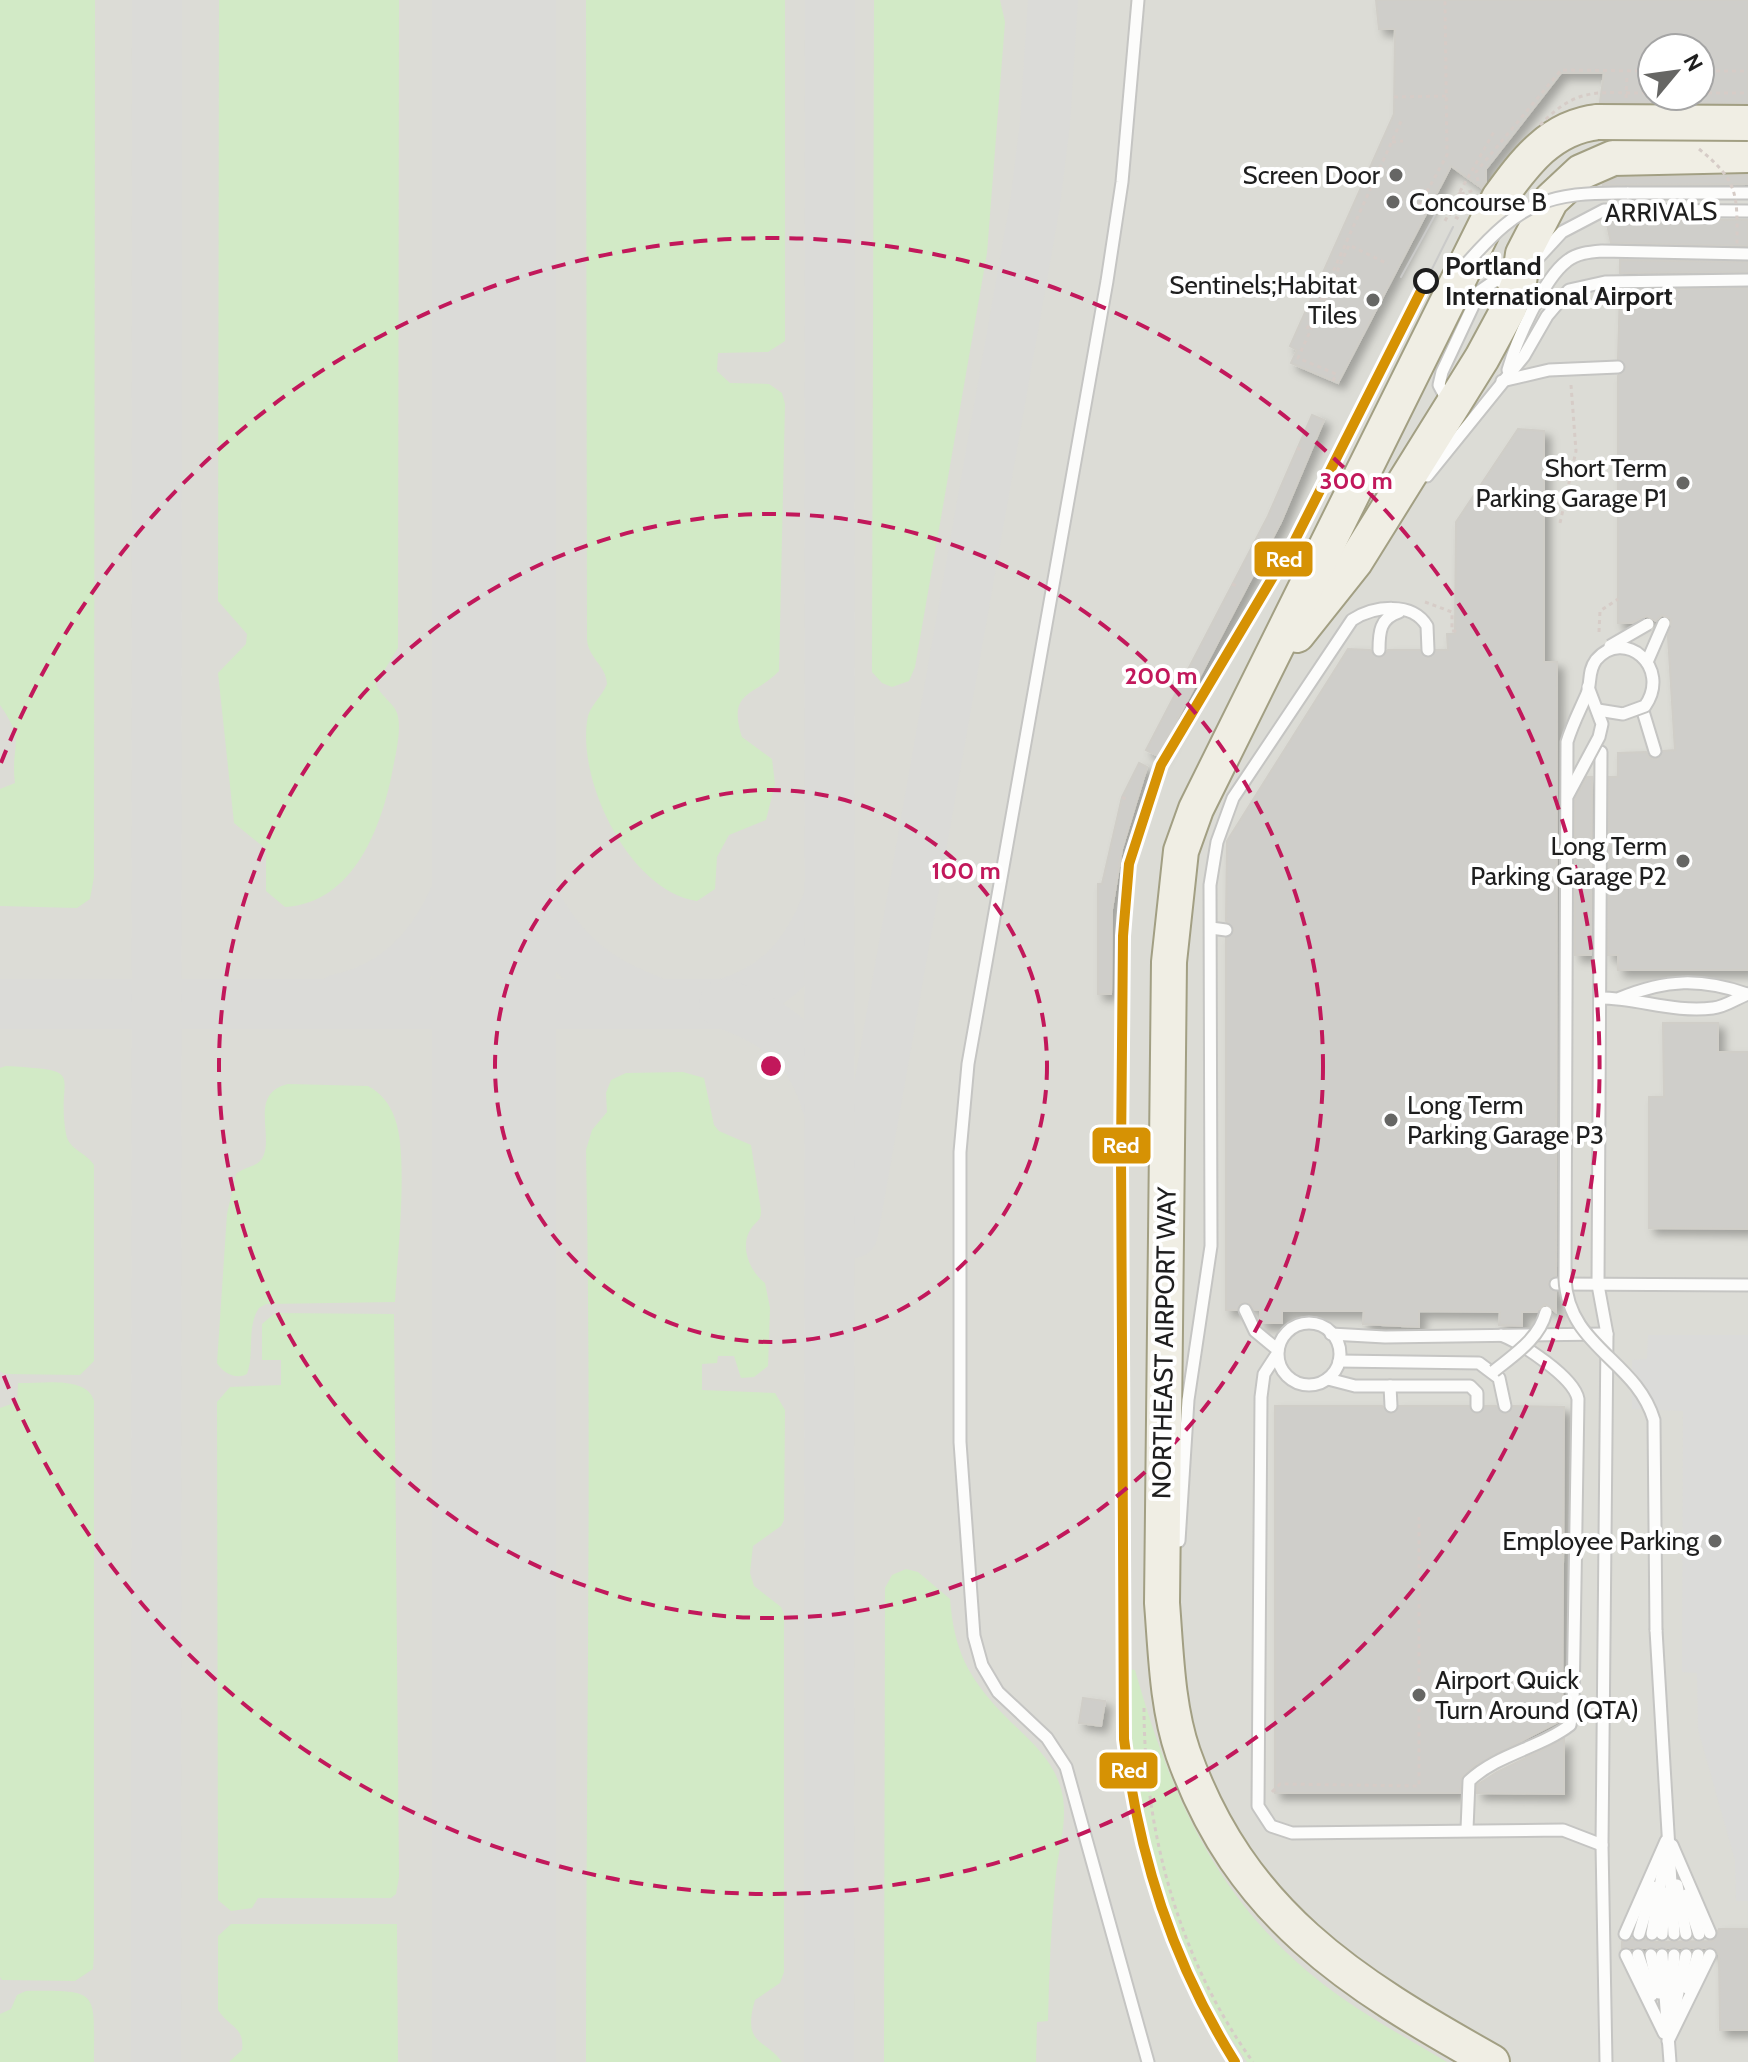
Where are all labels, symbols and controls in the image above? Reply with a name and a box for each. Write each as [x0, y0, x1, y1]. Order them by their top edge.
north arrow [1636, 32, 1716, 112]
text: N [1677, 49, 1709, 76]
place label: Screen Door [1243, 159, 1381, 191]
marker: Screen Door [1387, 166, 1405, 184]
place label: Concourse B [1409, 186, 1547, 218]
marker: Concourse B [1384, 193, 1402, 211]
street label: ARRIVALS [1604, 195, 1718, 229]
place label: Portland International Airport [1445, 250, 1673, 312]
place label: Sentinels;Habitat Tiles [1169, 269, 1357, 331]
marker: Portland International Airport [1414, 269, 1438, 293]
marker: Sentinels;Habitat Tiles [1364, 291, 1382, 309]
place label: Short Term Parking Garage P1 [1475, 452, 1667, 514]
text: 300 m [1319, 466, 1393, 495]
marker: Short Term Parking Garage P1 [1674, 474, 1692, 492]
line badge: Red [1253, 540, 1314, 578]
text: Red [1265, 546, 1303, 573]
text: 200 m [1125, 661, 1197, 690]
place label: Long Term Parking Garage P2 [1470, 830, 1667, 892]
marker: Long Term Parking Garage P2 [1674, 852, 1692, 870]
text: 100 m [931, 856, 1001, 885]
centre of rings [757, 1052, 785, 1080]
place label: Long Term Parking Garage P3 [1407, 1089, 1604, 1151]
marker: Long Term Parking Garage P3 [1382, 1111, 1400, 1129]
line badge: Red [1091, 1126, 1152, 1165]
text: Red [1102, 1132, 1140, 1159]
street label: NORTHEAST AIRPORT WAY [1145, 1186, 1183, 1499]
place label: Employee Parking [1502, 1525, 1700, 1557]
marker: Employee Parking [1706, 1532, 1724, 1550]
place label: Airport Quick Turn Around (QTA) [1435, 1664, 1639, 1726]
marker: Airport Quick Turn Around (QTA) [1410, 1686, 1428, 1704]
line badge: Red [1098, 1751, 1159, 1790]
text: Red [1110, 1757, 1148, 1784]

